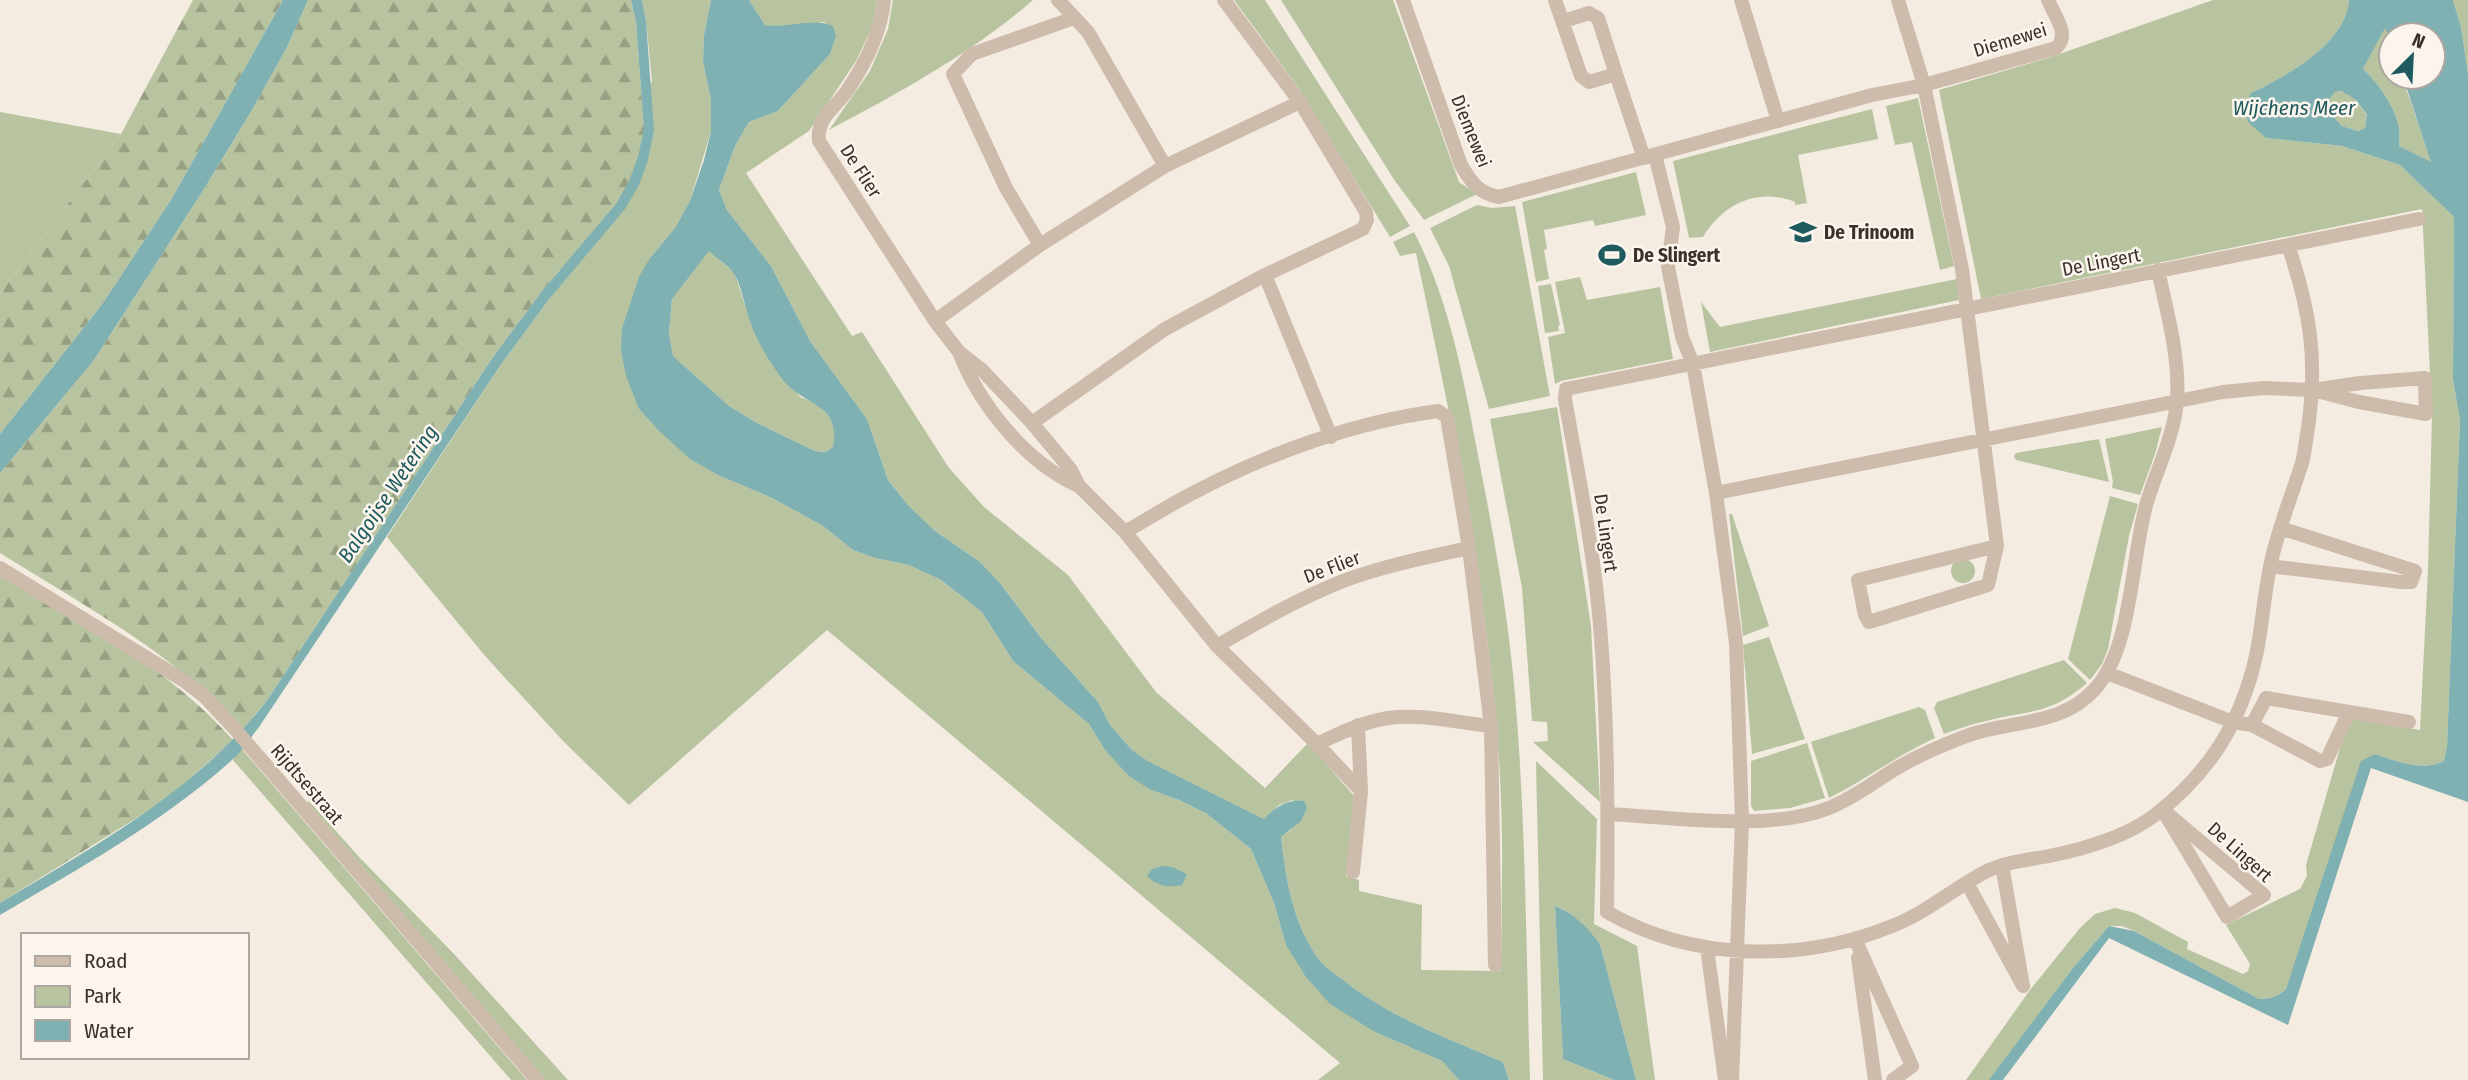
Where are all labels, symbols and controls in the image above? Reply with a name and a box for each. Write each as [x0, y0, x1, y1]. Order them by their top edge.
street label: Diemewei [1970, 18, 2050, 62]
north arrow [2377, 21, 2447, 91]
text: N [2409, 28, 2429, 54]
street label: Diemewei [1446, 92, 1496, 170]
water label: Wijchens Meer [2233, 95, 2356, 121]
street label: De Flier [835, 140, 887, 202]
school or university icon: De Trinoom [1788, 217, 1818, 247]
place label: De Trinoom [1824, 221, 1914, 244]
sports icon: De Slingert [1597, 240, 1627, 270]
street label: De Lingert [2060, 243, 2143, 281]
place label: De Slingert [1633, 244, 1720, 267]
water label: Balgoijse Wetering [332, 420, 444, 568]
street label: De Lingert [1589, 492, 1623, 574]
street label: De Flier [1300, 546, 1364, 588]
street label: Rijdtsestraat [266, 739, 349, 829]
street label: De Lingert [2203, 817, 2278, 887]
legend [21, 933, 248, 1059]
text: Road [84, 948, 128, 974]
text: Park [84, 983, 122, 1009]
text: Water [84, 1018, 134, 1044]

